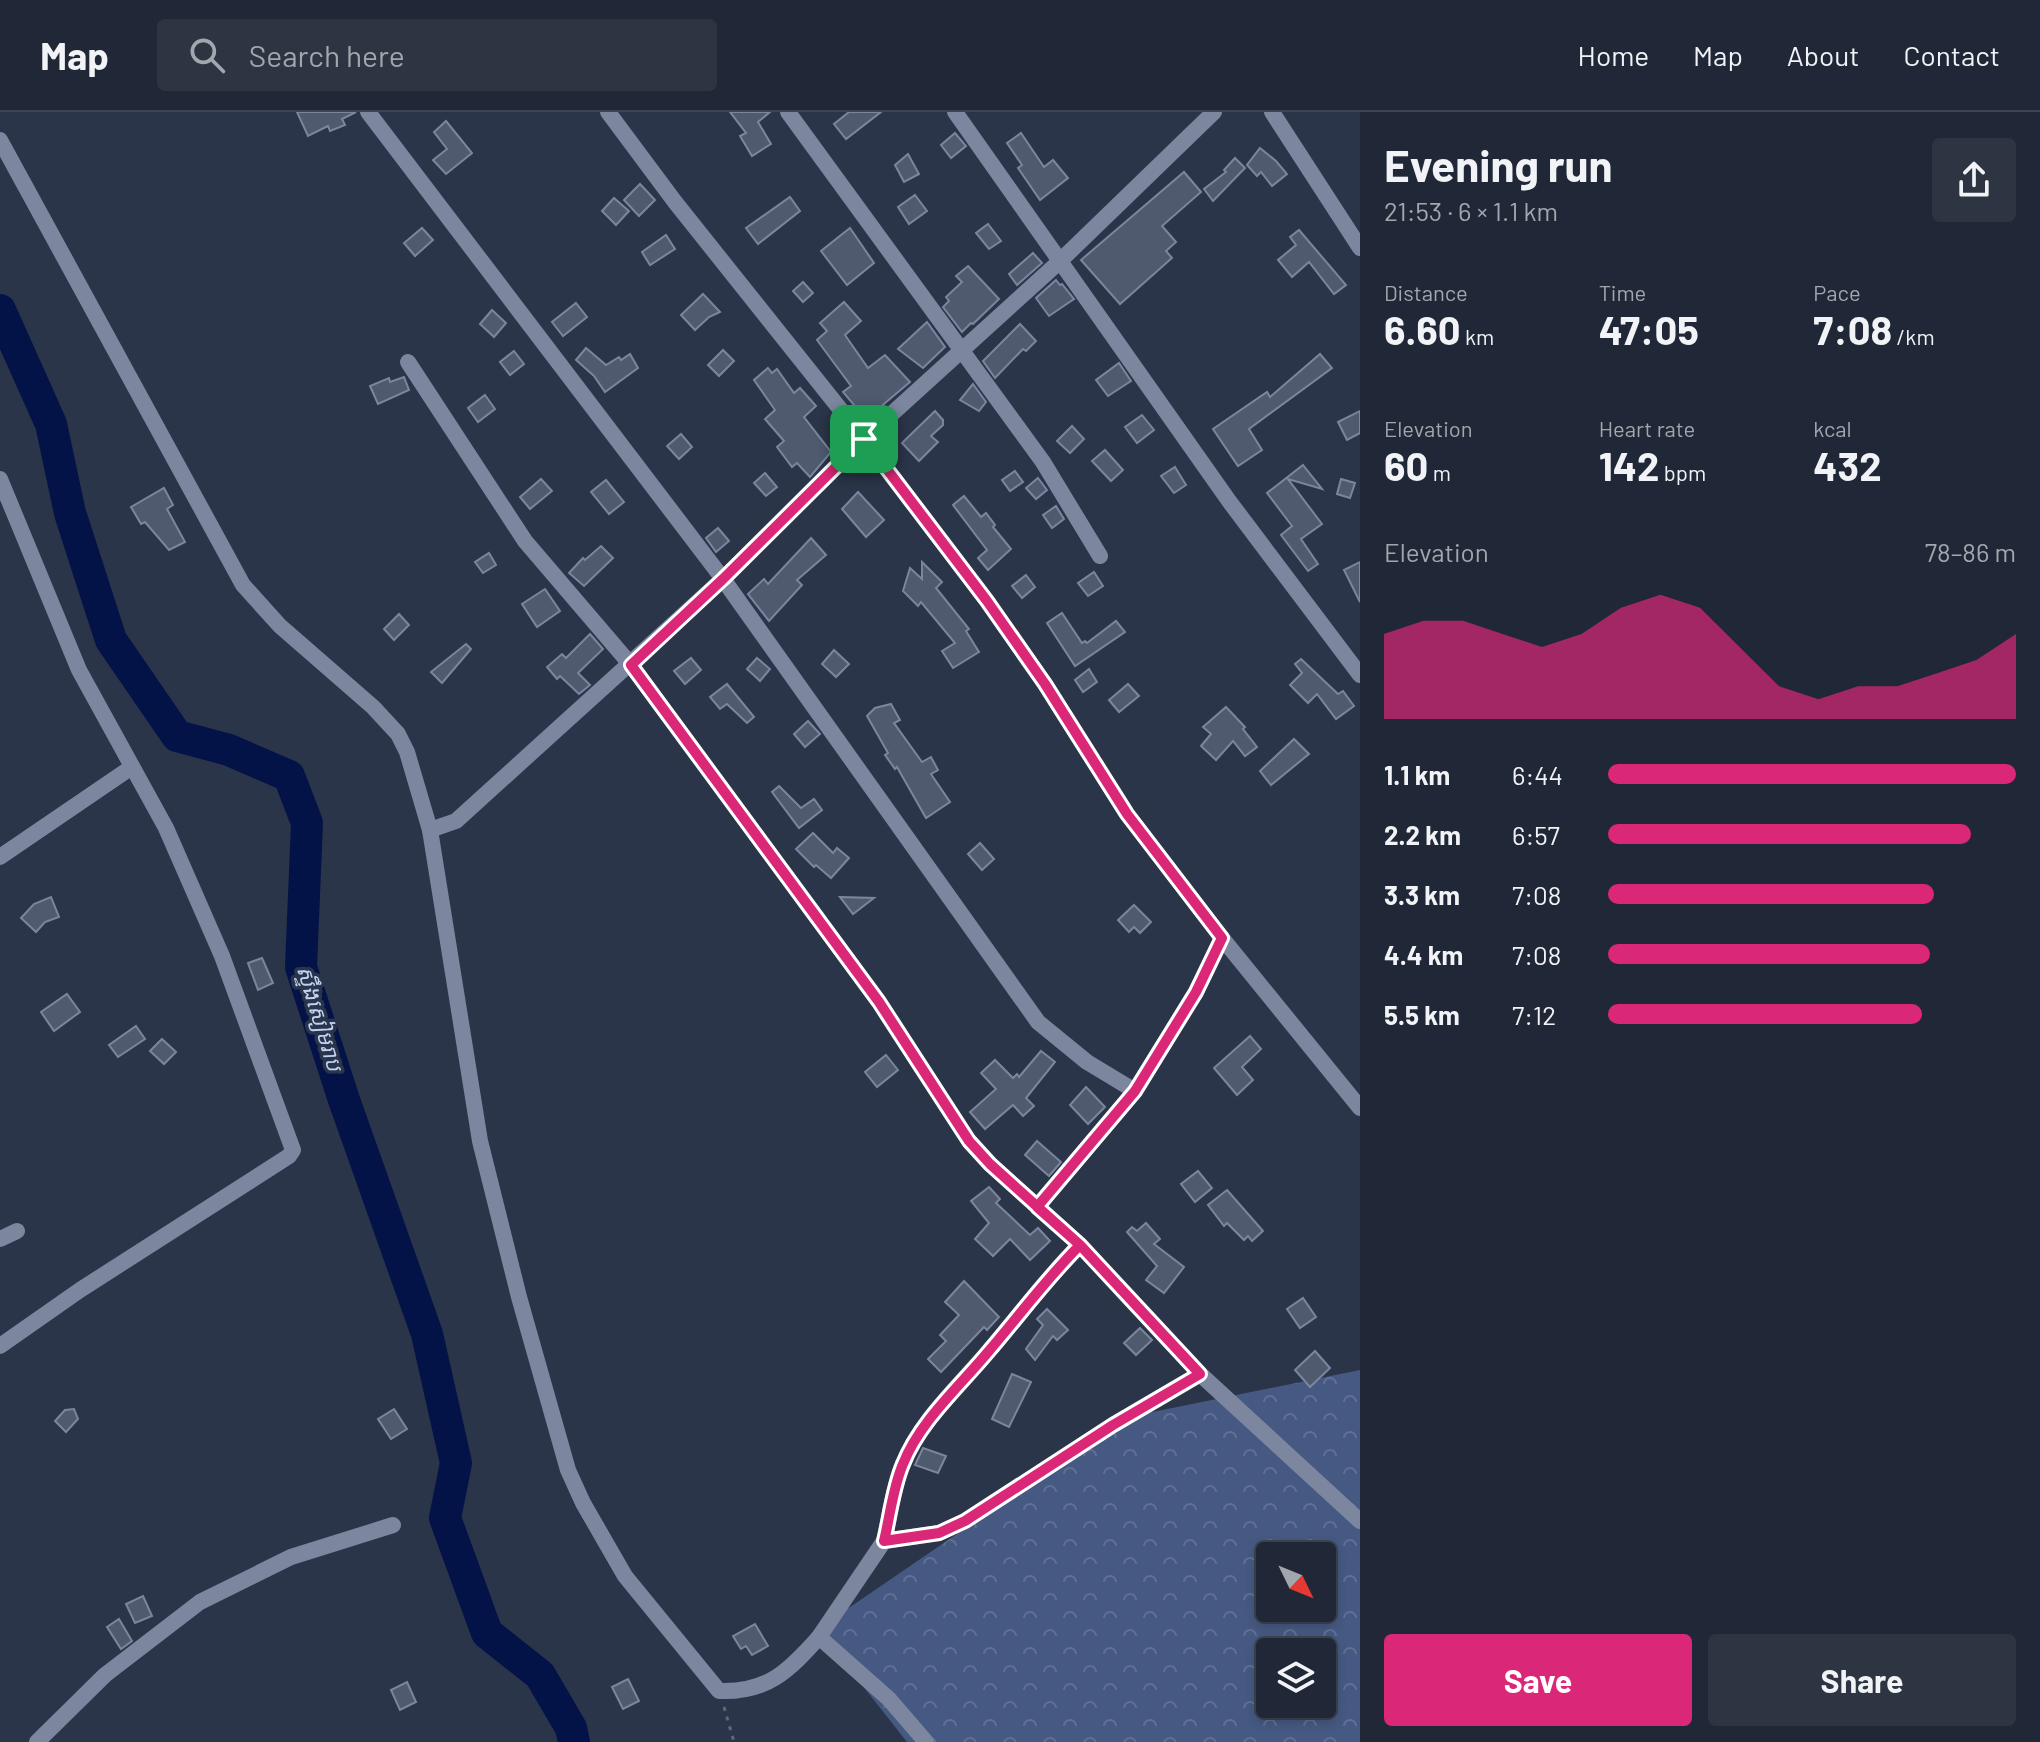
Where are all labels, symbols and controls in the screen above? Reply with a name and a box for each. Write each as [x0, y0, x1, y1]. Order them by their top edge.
search box [157, 19, 717, 91]
text: Map [40, 32, 109, 78]
icon: search [185, 33, 229, 77]
text: Search here [249, 37, 405, 73]
text: Home [1578, 38, 1649, 72]
text: Map [1693, 38, 1743, 72]
text: About [1787, 38, 1859, 72]
text: Contact [1903, 38, 2000, 72]
text: Evening run [1384, 138, 1613, 191]
button: share [1932, 138, 2016, 222]
text: 21:53 · 6 × 1.1 km [1384, 195, 1558, 226]
text: Distance [1384, 279, 1468, 305]
text: Time [1599, 279, 1646, 305]
text: Pace [1813, 279, 1861, 305]
text: 6.60 [1384, 305, 1461, 353]
text: 47:05 [1599, 305, 1699, 353]
text: 7:08 [1813, 305, 1892, 353]
text: km [1461, 323, 1494, 349]
text: /km [1892, 323, 1935, 349]
pin [830, 405, 898, 473]
text: Elevation [1384, 415, 1473, 441]
text: Heart rate [1599, 415, 1695, 441]
text: kcal [1813, 415, 1852, 441]
icon: arrive [842, 417, 886, 461]
text: 60 [1384, 441, 1428, 489]
text: 142 [1599, 441, 1659, 489]
text: 432 [1813, 441, 1882, 489]
text: m [1428, 459, 1451, 485]
text: bpm [1659, 459, 1706, 485]
text: Elevation [1384, 536, 1489, 567]
text: 78–86 m [1925, 536, 2016, 567]
text: 1.1 km [1384, 759, 1450, 790]
text: 6:44 [1512, 759, 1563, 790]
text: 2.2 km [1384, 819, 1461, 850]
text: 6:57 [1512, 819, 1560, 850]
text: 3.3 km [1384, 879, 1460, 910]
text: 7:08 [1512, 879, 1561, 910]
text: 4.4 km [1384, 939, 1463, 970]
text: 7:08 [1512, 939, 1561, 970]
water label: ស្ទឹងសៀមរាប [290, 962, 350, 1077]
text: 5.5 km [1384, 999, 1460, 1030]
text: 7:12 [1512, 999, 1556, 1030]
north arrow [1256, 1542, 1336, 1622]
map controls [1256, 1542, 1336, 1718]
button: Save [1384, 1634, 1692, 1726]
button: Share [1708, 1634, 2016, 1726]
button: layers [1256, 1638, 1336, 1718]

